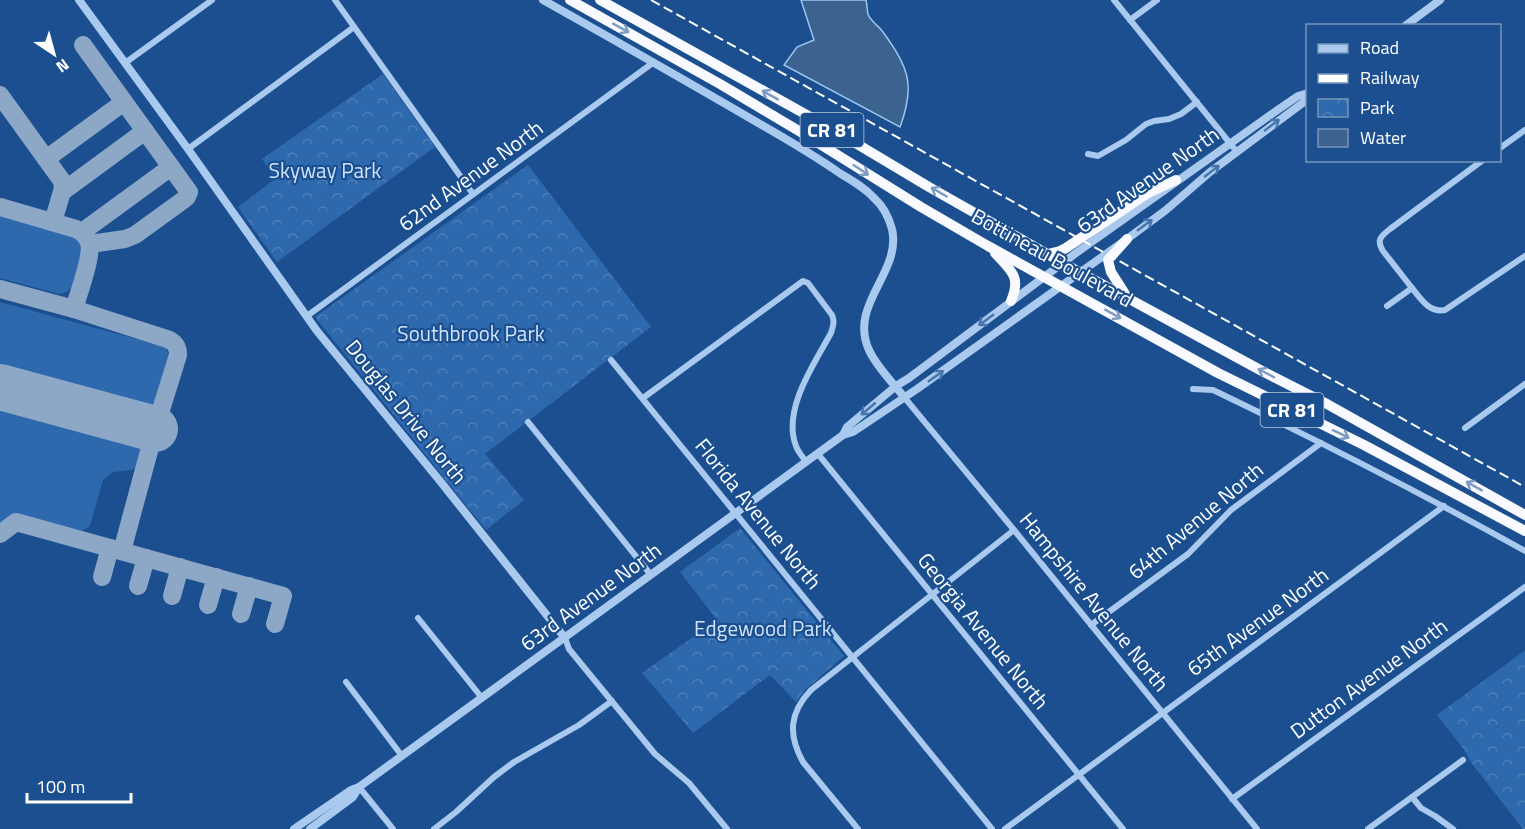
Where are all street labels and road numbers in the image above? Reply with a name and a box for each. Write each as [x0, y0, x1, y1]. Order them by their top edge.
street label: 62nd Avenue North [391, 112, 549, 239]
road number: CR 81 [800, 113, 864, 147]
street label: 63rd Avenue North [1070, 118, 1225, 240]
street label: Bottineau Boulevard [966, 199, 1139, 315]
street label: Douglas Drive North [338, 332, 475, 491]
road number: CR 81 [1260, 393, 1324, 427]
street label: Florida Avenue North [688, 431, 830, 596]
street label: 64th Avenue North [1121, 454, 1270, 587]
street label: Hampshire Avenue North [1012, 505, 1177, 698]
street label: 63rd Avenue North [513, 534, 668, 658]
street label: Georgia Avenue North [910, 545, 1057, 716]
street label: 65th Avenue North [1180, 559, 1335, 684]
street label: Dutton Avenue North [1283, 610, 1454, 746]

